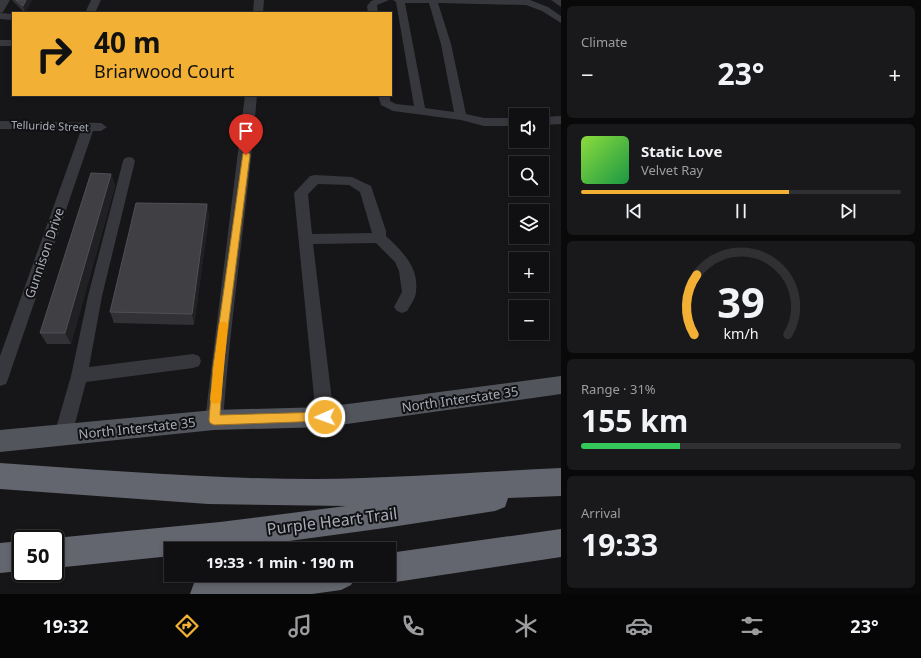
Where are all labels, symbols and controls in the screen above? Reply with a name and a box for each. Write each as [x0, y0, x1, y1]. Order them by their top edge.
text: 40 m [94, 23, 161, 61]
icon: right [28, 28, 80, 80]
text: Climate [581, 33, 627, 51]
text: 23° [717, 53, 765, 94]
text: Briarwood Court [94, 59, 234, 83]
text: − [581, 59, 594, 89]
text: + [888, 59, 901, 89]
map controls [509, 108, 549, 340]
button: sound [509, 108, 549, 148]
pin [229, 114, 263, 155]
street label: Telluride Street [11, 117, 89, 134]
icon: arrive [235, 120, 257, 142]
text: Static Love [641, 141, 722, 161]
button: search [509, 156, 549, 196]
text: Velvet Ray [641, 161, 703, 179]
icon: previous [623, 200, 645, 222]
icon: pause [730, 200, 752, 222]
icon: next [837, 200, 859, 222]
button: layers [509, 204, 549, 244]
street label: Gunnison Drive [20, 205, 68, 301]
button: + [509, 252, 549, 292]
text: 39 [717, 274, 765, 330]
button: − [509, 300, 549, 340]
text: km/h [723, 324, 759, 343]
text: Range · 31% [581, 380, 656, 398]
street label: North Interstate 35 [401, 382, 519, 416]
position arrow [304, 396, 346, 438]
text: 155 km [581, 400, 688, 441]
street label: North Interstate 35 [78, 413, 196, 443]
street label: Purple Heart Trail [265, 502, 399, 540]
text: Arrival [581, 504, 621, 522]
text: 19:33 [581, 524, 658, 565]
speed limit sign: 50 [12, 530, 64, 582]
text: 19:33 · 1 min · 190 m [206, 552, 354, 572]
icon: directions [173, 612, 201, 640]
icon: music [286, 612, 314, 640]
icon: phone [399, 612, 427, 640]
icon: climate [512, 612, 540, 640]
icon: car [625, 612, 653, 640]
icon: filters [738, 612, 766, 640]
text: 19:32 [42, 614, 89, 638]
text: 23° [850, 614, 879, 638]

